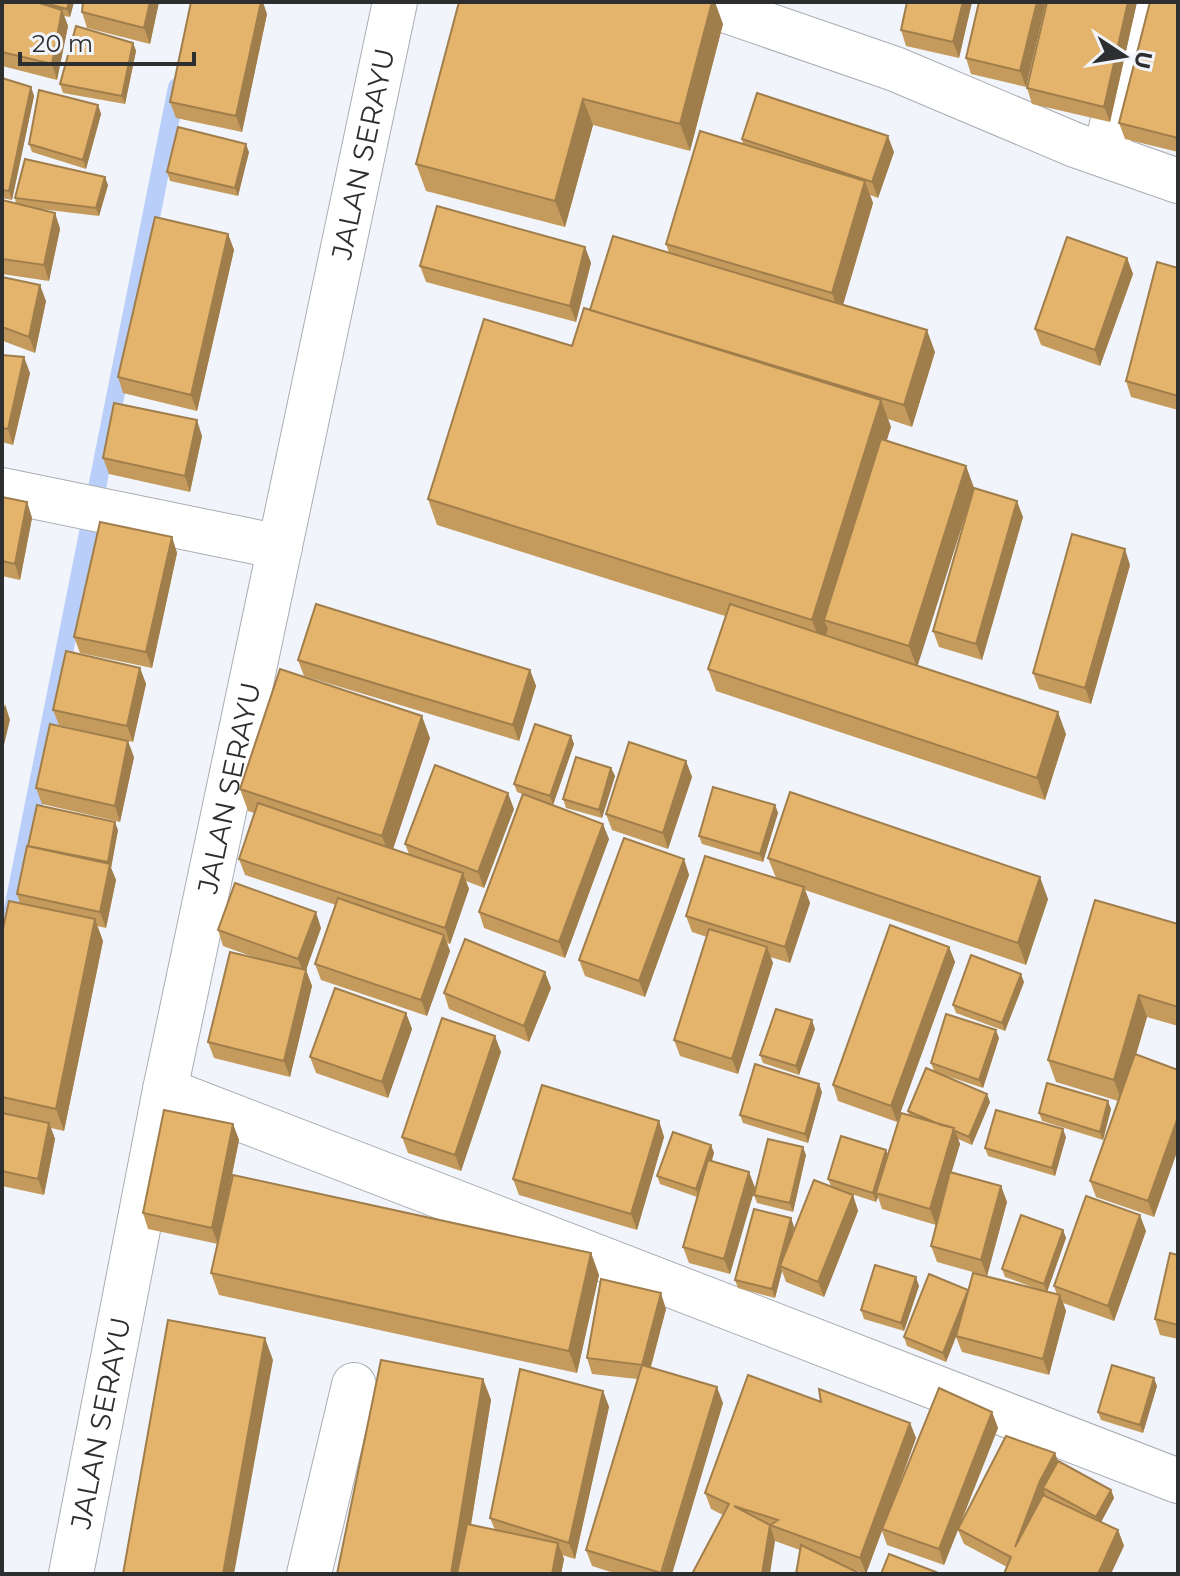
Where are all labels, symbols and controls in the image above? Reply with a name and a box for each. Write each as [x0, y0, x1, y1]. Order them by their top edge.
scale bar [20, 16, 194, 66]
north arrow [1084, 16, 1164, 96]
text: 20 m [32, 29, 93, 58]
street label: JALAN SERAYU [324, 45, 402, 263]
text: U [1128, 49, 1158, 71]
street label: JALAN SERAYU [190, 679, 268, 897]
street label: JALAN SERAYU [63, 1314, 138, 1533]

